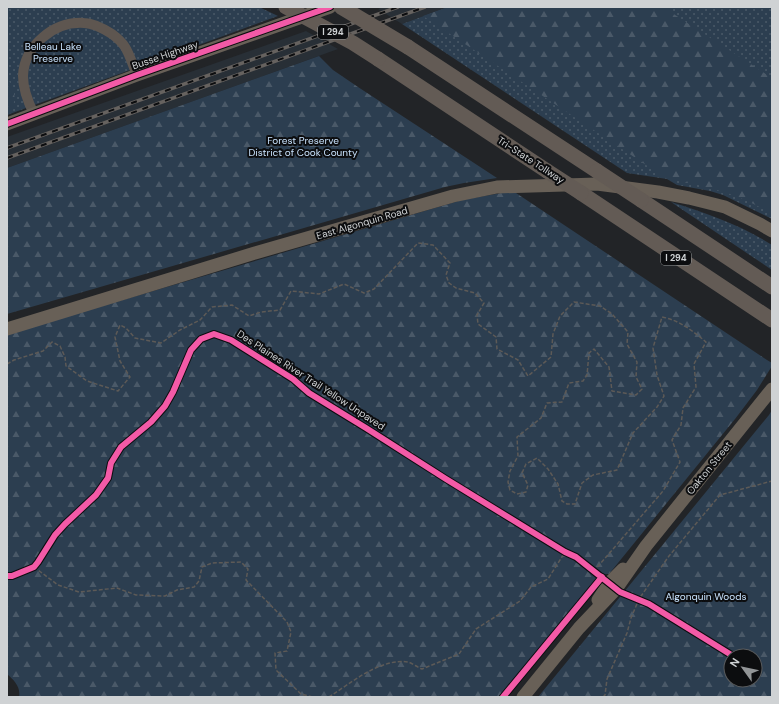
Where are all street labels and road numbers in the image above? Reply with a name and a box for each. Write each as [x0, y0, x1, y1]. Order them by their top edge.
road number: I 294 [318, 25, 348, 39]
street label: Busse Highway [130, 37, 200, 72]
street label: Tri-State Tollway [495, 134, 567, 187]
street label: East Algonquin Road [315, 204, 409, 242]
road number: I 294 [661, 251, 691, 265]
street label: Des Plaines River Trail Yellow Unpaved [235, 327, 387, 433]
street label: Oakton Street [684, 439, 734, 497]

